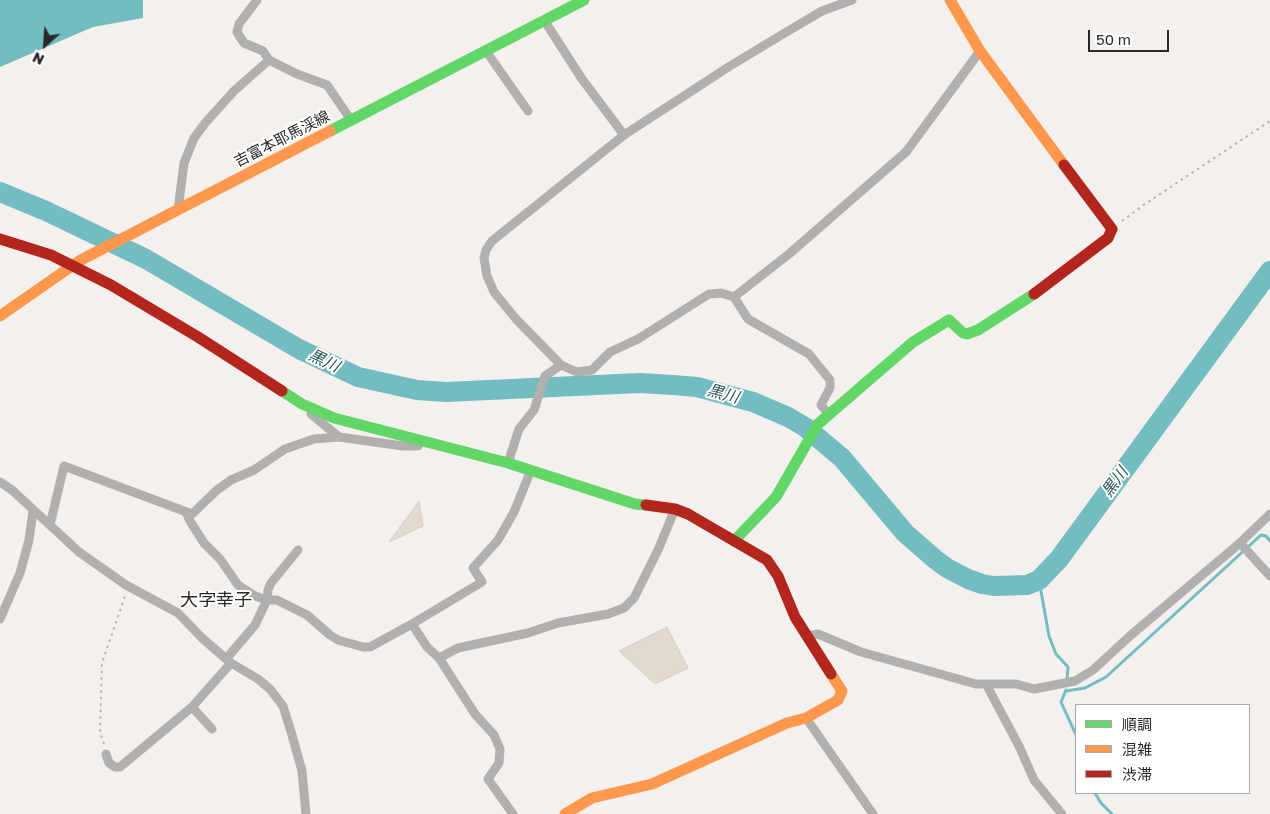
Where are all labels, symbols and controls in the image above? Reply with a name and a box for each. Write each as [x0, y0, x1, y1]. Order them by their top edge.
north arrow [20, 20, 70, 70]
scale bar [1090, 20, 1171, 52]
text: 50 m [1096, 30, 1131, 48]
text: N [30, 49, 47, 69]
street label: 吉富本耶馬渓線 [231, 107, 333, 171]
water label: 黒川 [305, 346, 343, 376]
water label: 黒川 [705, 381, 741, 407]
water label: 黒川 [1098, 463, 1132, 501]
district label: 大字幸子 [180, 589, 252, 611]
legend [1075, 704, 1250, 794]
text: 順調 [1122, 715, 1152, 733]
text: 混雑 [1122, 740, 1152, 758]
text: 渋滞 [1122, 765, 1152, 783]

